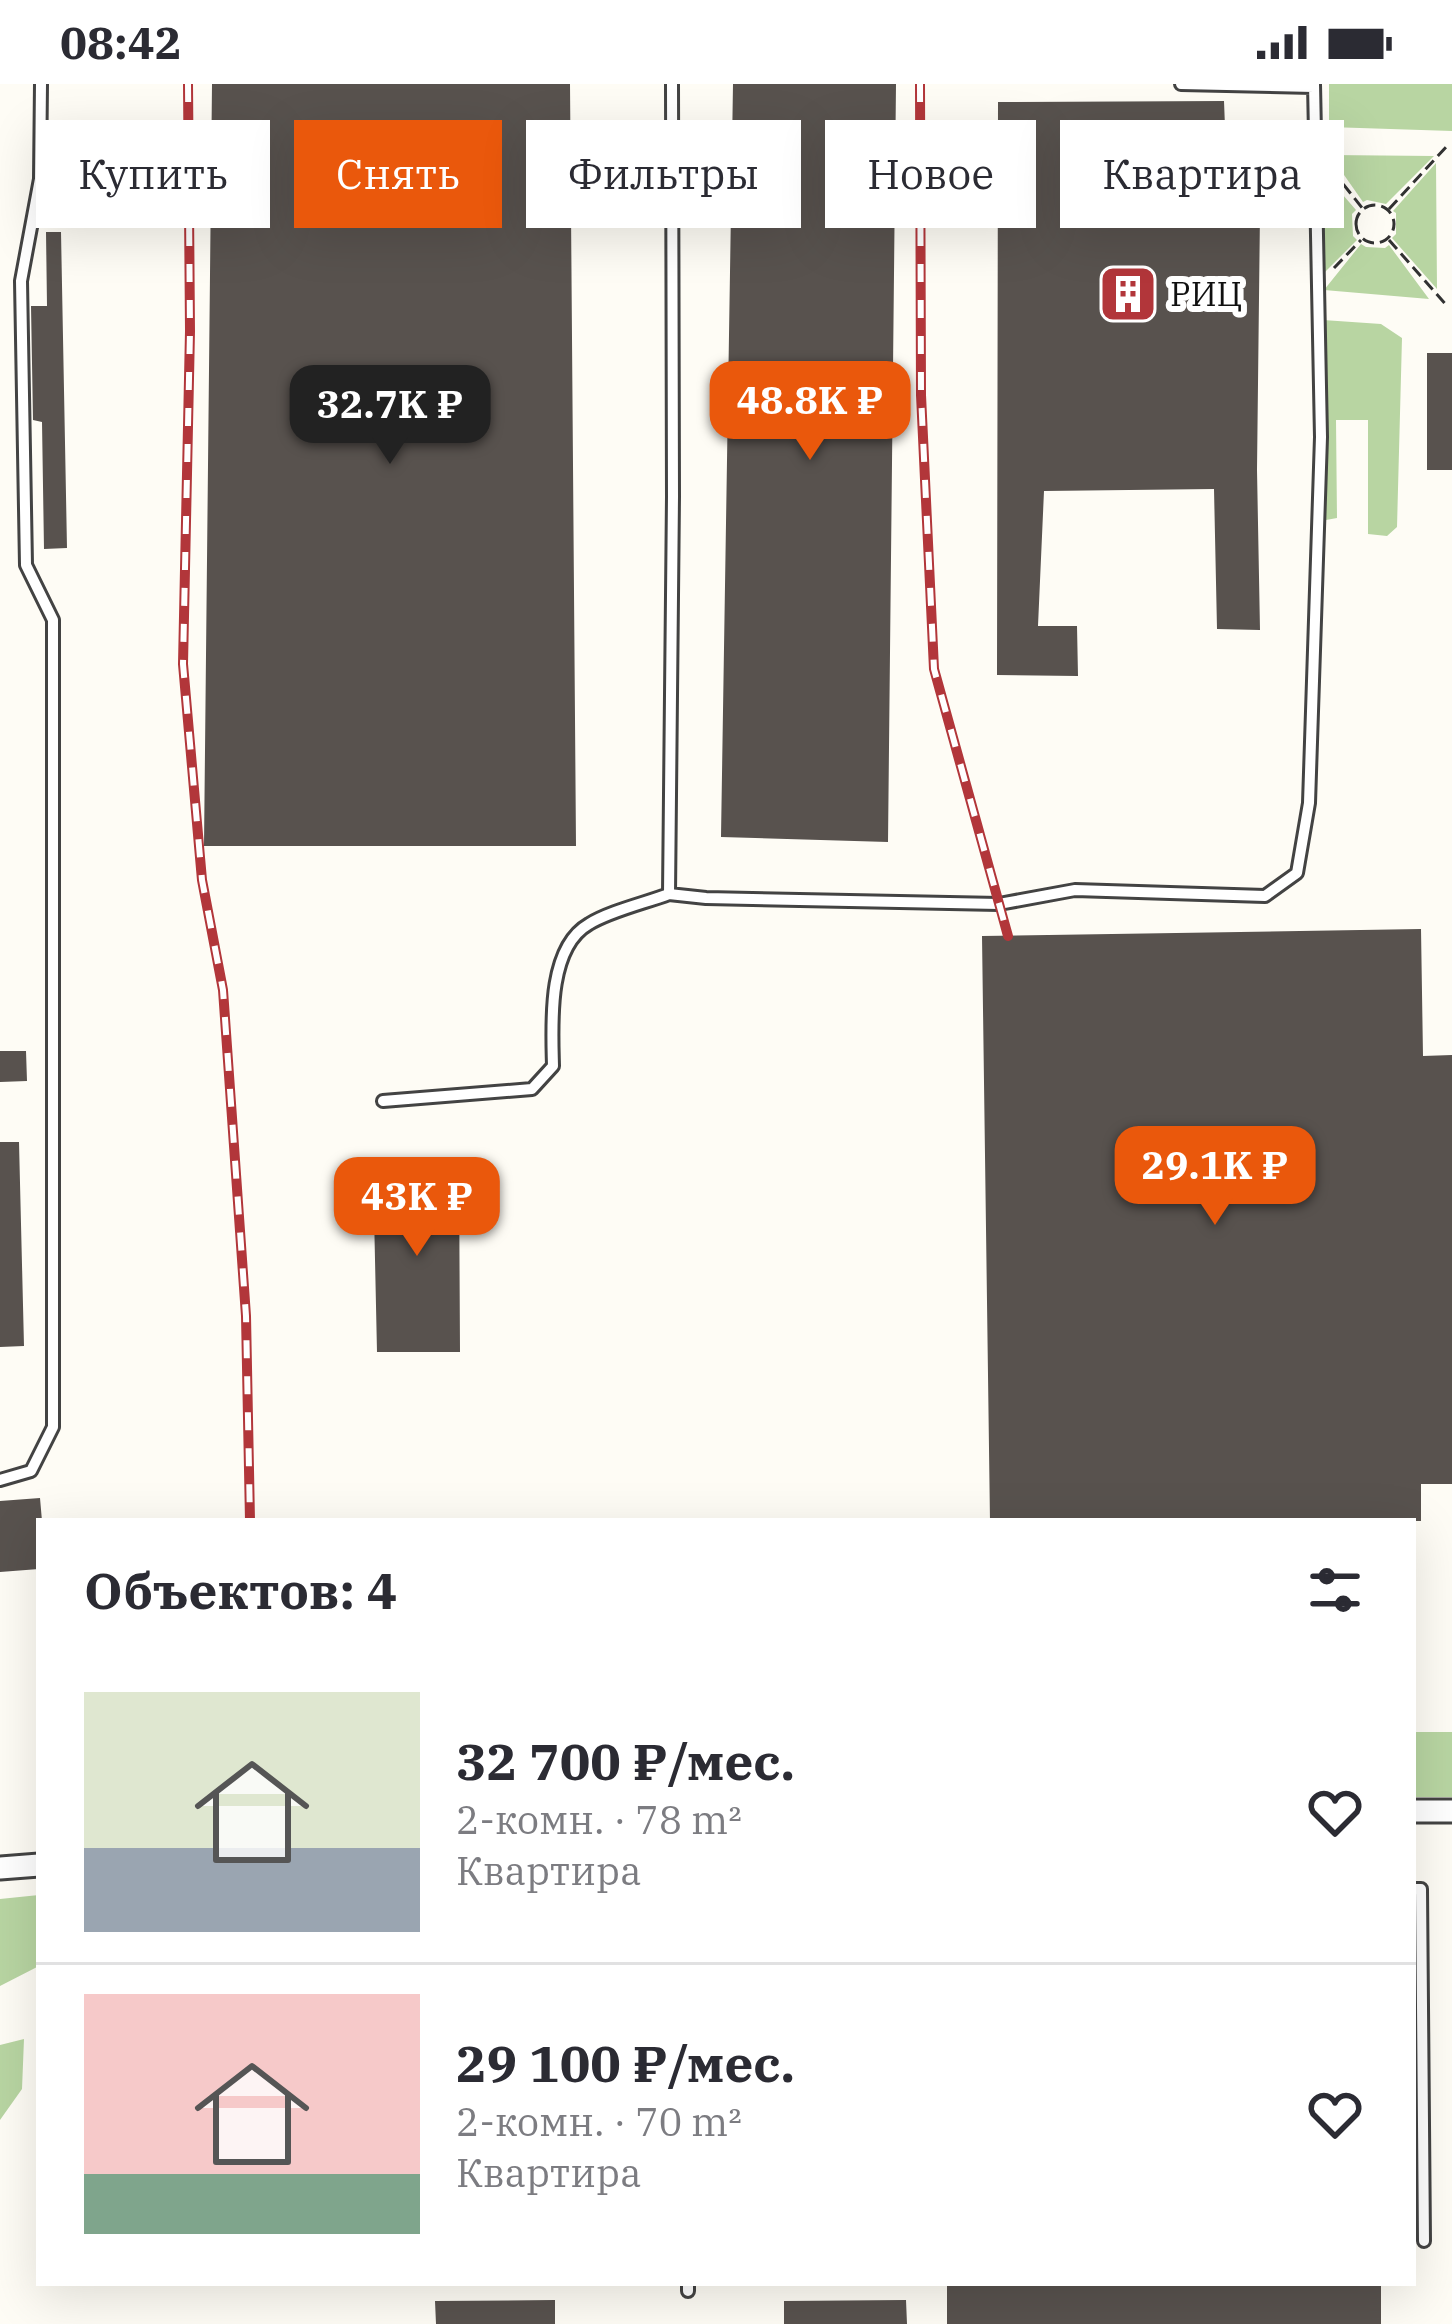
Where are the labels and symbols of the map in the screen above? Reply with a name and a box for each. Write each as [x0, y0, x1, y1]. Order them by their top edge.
building icon: РИЦ [1097, 263, 1159, 325]
place label: РИЦ [1170, 272, 1242, 315]
pin: 48.8K ₽ [699, 361, 921, 463]
pin: 32.7K ₽ [279, 365, 501, 467]
pin: 29.1K ₽ [1104, 1126, 1326, 1228]
pin: 43K ₽ [333, 1157, 501, 1259]

